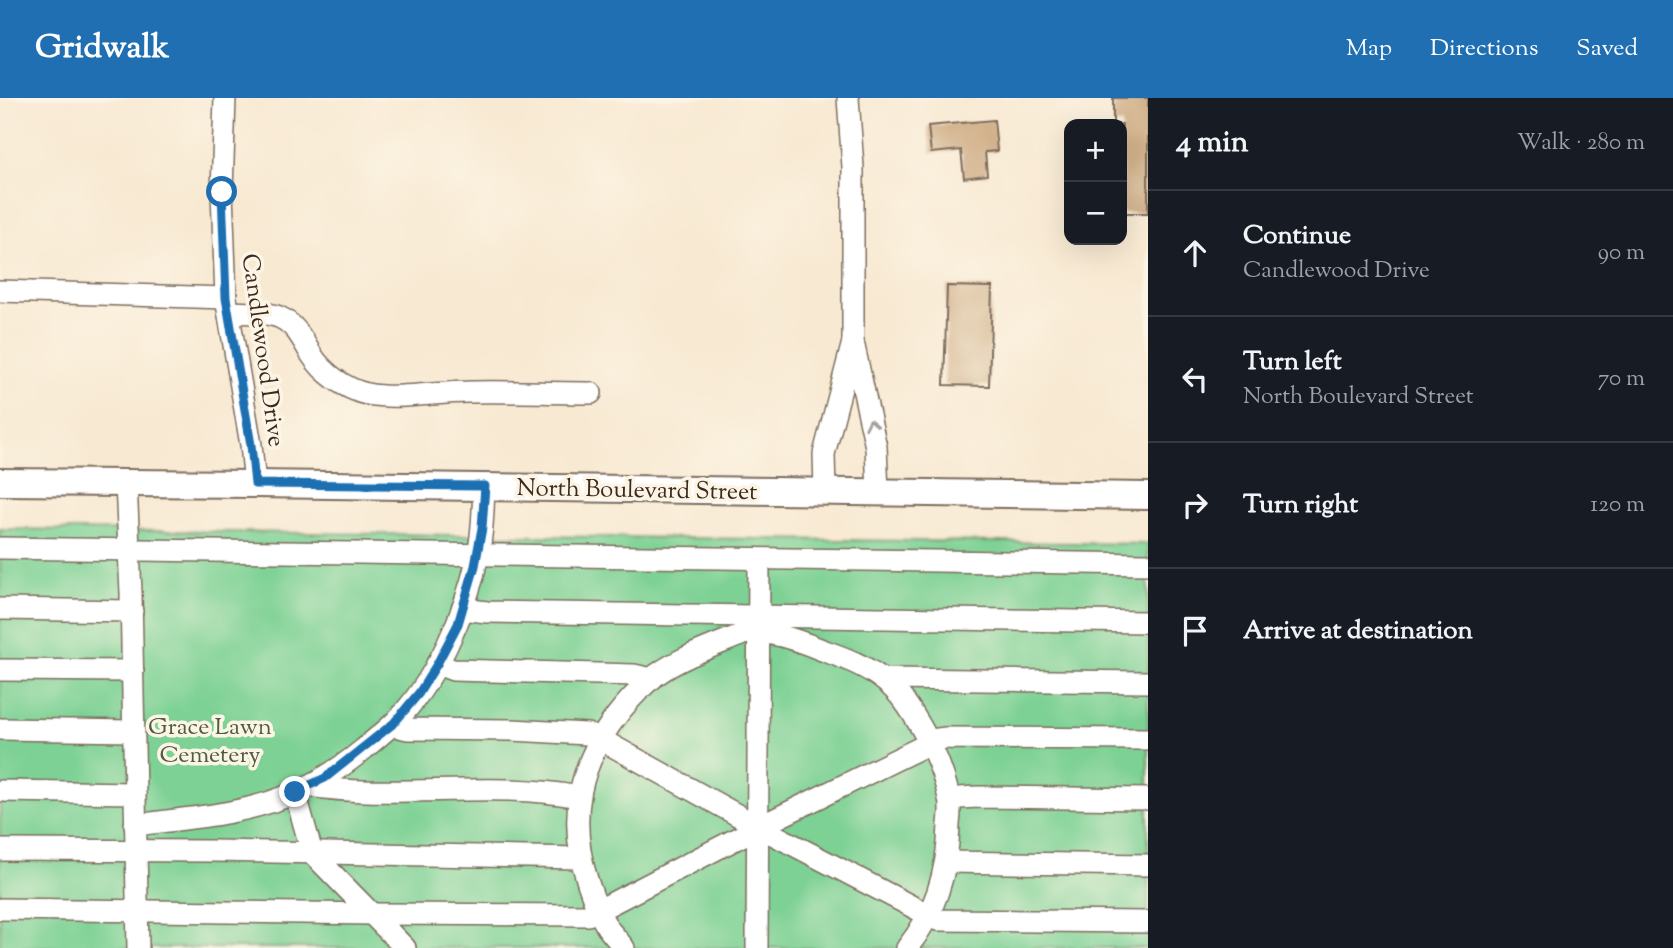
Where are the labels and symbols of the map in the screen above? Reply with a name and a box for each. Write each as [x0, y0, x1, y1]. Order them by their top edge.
route start [206, 176, 237, 207]
street label: Candlewood Drive [232, 251, 292, 449]
one-way arrow [865, 418, 879, 430]
street label: North Boulevard Street [516, 472, 758, 510]
park label: Grace Lawn Cemetery [148, 711, 272, 773]
route end [279, 776, 310, 807]

